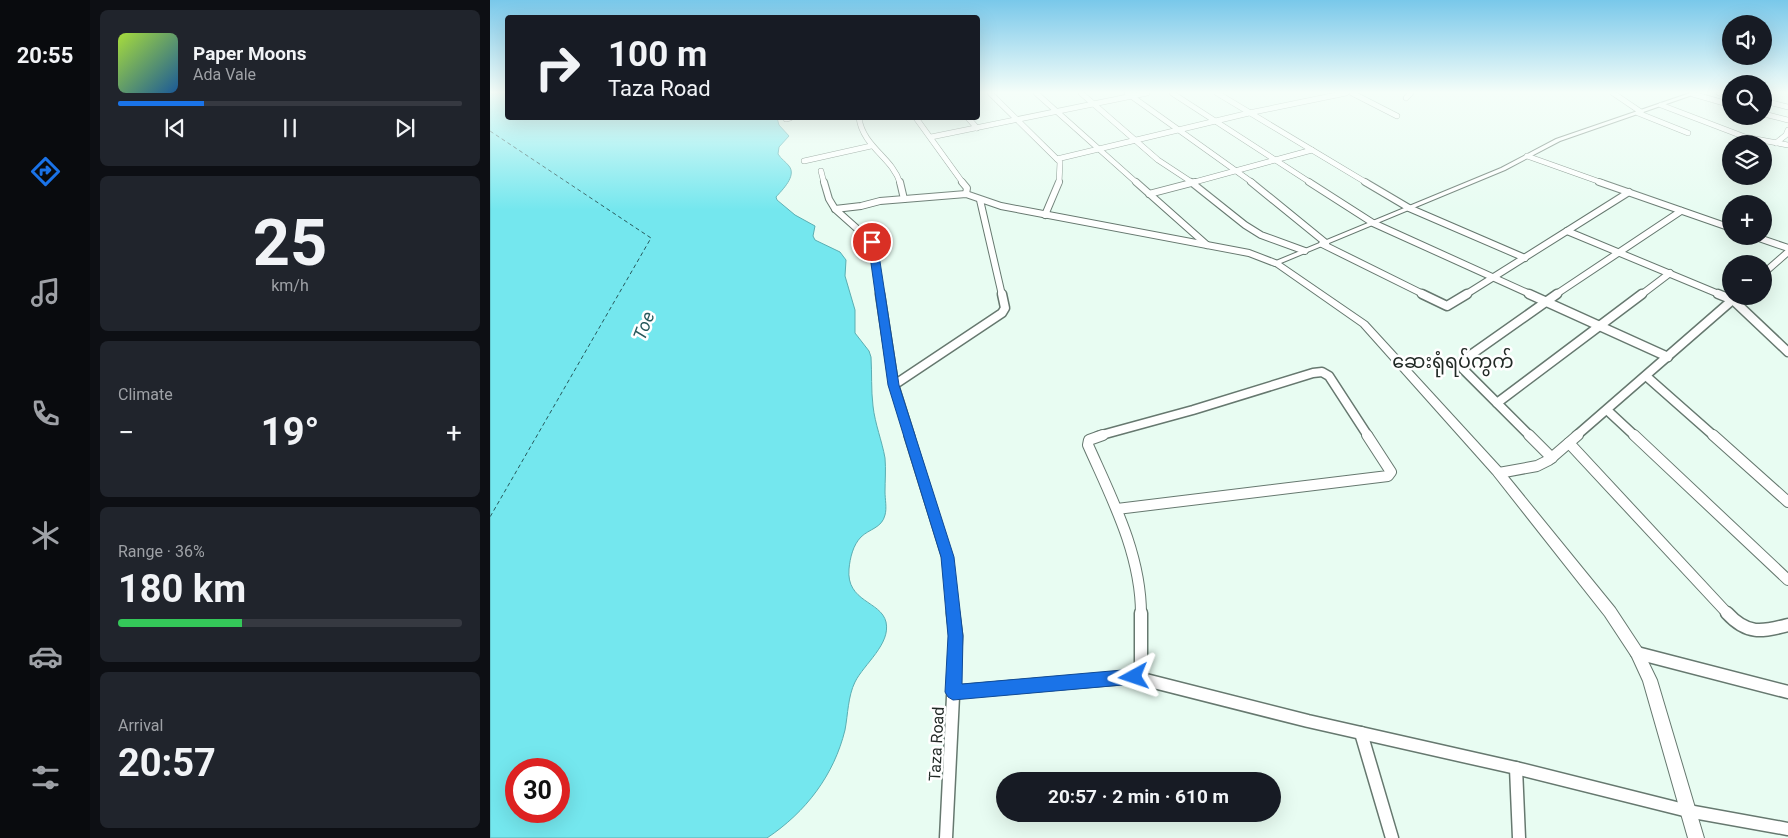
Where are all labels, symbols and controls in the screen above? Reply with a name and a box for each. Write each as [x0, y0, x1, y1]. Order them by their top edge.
map controls [1722, 15, 1772, 305]
button: sound [1722, 15, 1772, 65]
text: 100 m [608, 34, 707, 75]
icon: right [525, 35, 590, 100]
text: Paper Moons [193, 42, 306, 65]
text: 20:55 [17, 43, 73, 68]
text: Ada Vale [193, 65, 256, 84]
button: search [1722, 75, 1772, 125]
text: Taza Road [608, 76, 711, 101]
icon: previous [161, 114, 189, 142]
icon: pause [276, 114, 304, 142]
icon: next [391, 114, 419, 142]
button: layers [1722, 135, 1772, 185]
icon: directions [28, 154, 63, 189]
button: + [1722, 195, 1772, 245]
text: 25 [253, 205, 327, 281]
pin [851, 221, 893, 263]
icon: arrive [858, 228, 886, 256]
button: − [1722, 255, 1772, 305]
icon: music [28, 275, 63, 310]
text: km/h [271, 276, 309, 295]
water label: Toe [629, 309, 658, 343]
district label: ဆေးရုံရပ်ကွက် [1392, 347, 1514, 378]
text: Climate [118, 385, 173, 404]
icon: phone [28, 396, 63, 431]
text: 19° [261, 410, 319, 454]
text: − [118, 416, 134, 449]
text: + [446, 416, 462, 449]
icon: climate [28, 518, 63, 553]
text: Range · 36% [118, 542, 205, 561]
text: 180 km [118, 567, 246, 611]
icon: car [28, 639, 63, 674]
position arrow [1107, 650, 1159, 702]
street label: Taza Road [925, 706, 948, 782]
text: Arrival [118, 716, 163, 735]
text: 20:57 [118, 741, 216, 785]
speed limit sign: 30 [505, 758, 570, 823]
icon: filters [28, 760, 63, 795]
text: 20:57 · 2 min · 610 m [1048, 785, 1229, 808]

